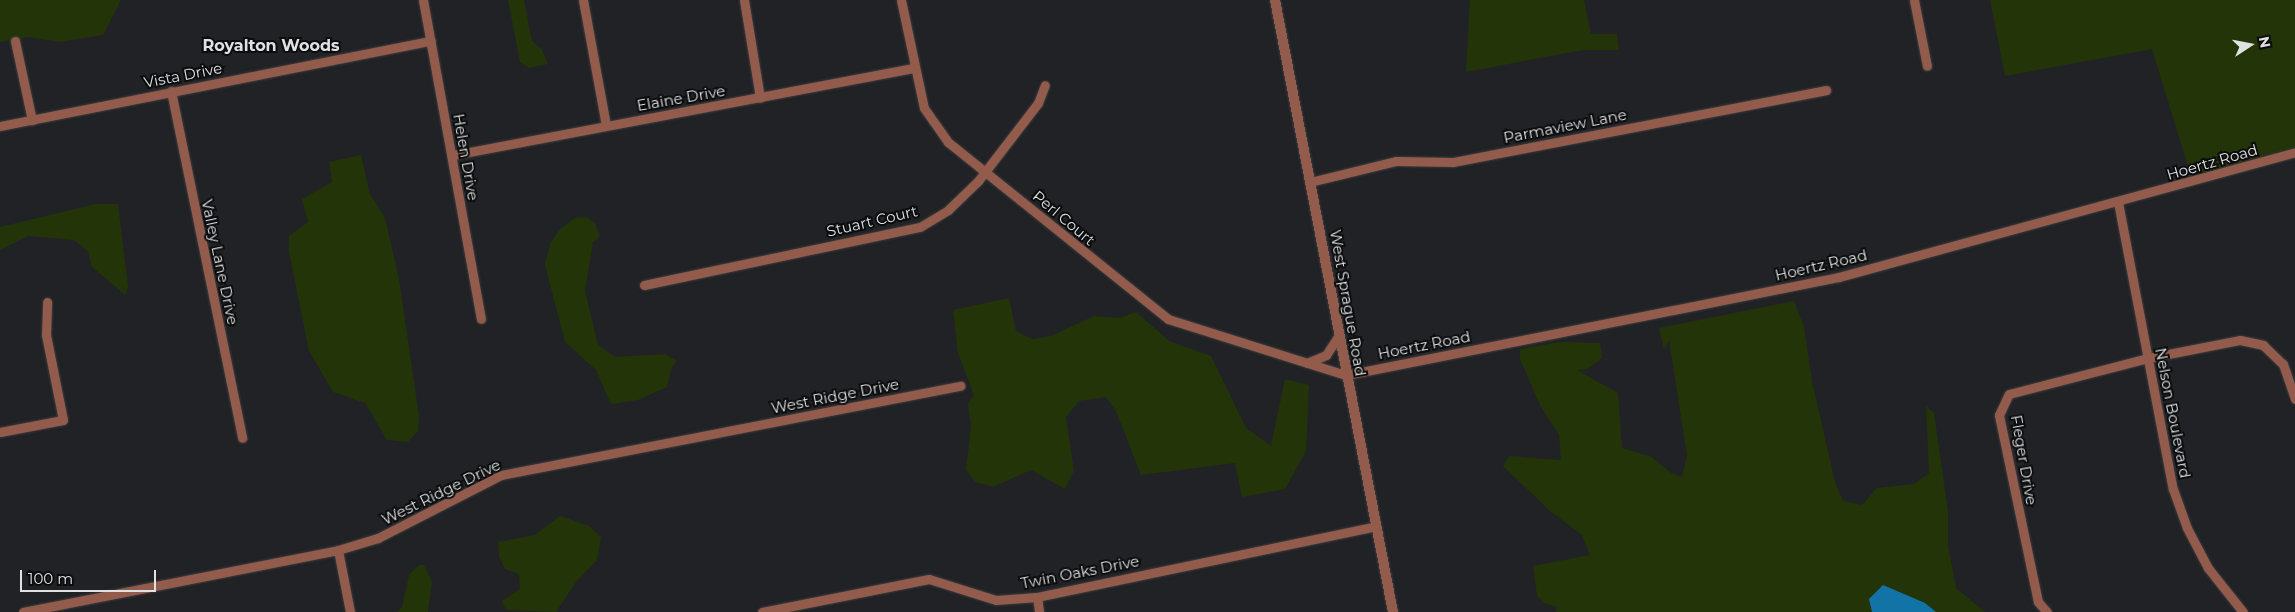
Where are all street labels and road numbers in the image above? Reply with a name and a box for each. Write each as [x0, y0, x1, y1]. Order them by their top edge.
street label: Vista Drive [142, 59, 224, 91]
street label: Elaine Drive [635, 81, 727, 115]
street label: Parmaview Lane [1502, 105, 1628, 147]
street label: Helen Drive [450, 112, 482, 202]
street label: Hoertz Road [2164, 140, 2260, 184]
street label: Perl Court [1029, 187, 1099, 249]
street label: Valley Lane Drive [198, 198, 242, 326]
street label: Stuart Court [825, 202, 919, 240]
street label: West Sprague Road [1326, 228, 1370, 378]
street label: Hoertz Road [1773, 246, 1869, 284]
street label: Hoertz Road [1376, 327, 1472, 363]
street label: Nelson Boulevard [2152, 346, 2194, 480]
street label: West Ridge Drive [770, 375, 900, 417]
street label: Fleger Drive [2007, 414, 2041, 506]
street label: West Ridge Drive [379, 455, 503, 529]
street label: Twin Oaks Drive [1019, 552, 1141, 592]

